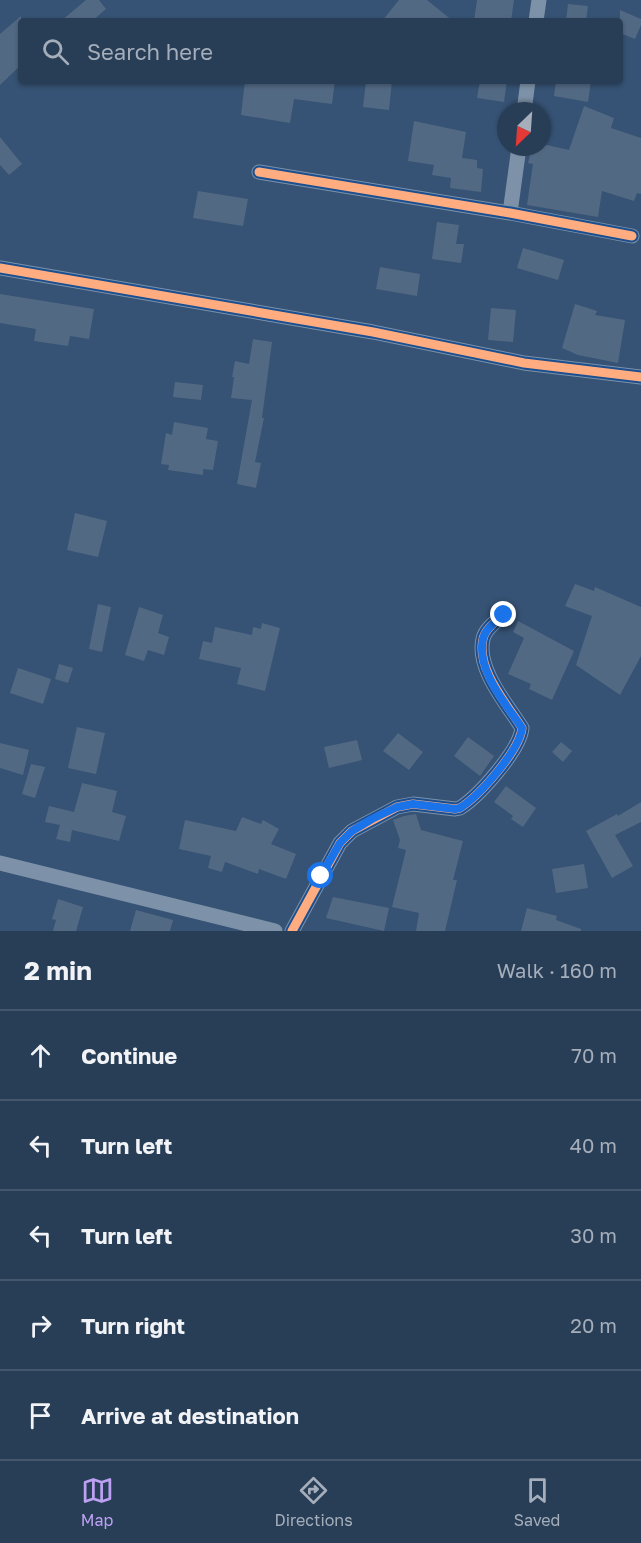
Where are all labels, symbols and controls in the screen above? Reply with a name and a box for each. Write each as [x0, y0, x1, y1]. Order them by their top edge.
search box [18, 18, 623, 84]
icon: search [39, 35, 72, 68]
text: Search here [87, 38, 213, 65]
north arrow [497, 102, 551, 156]
route end [490, 601, 516, 627]
route start [307, 862, 333, 888]
text: 2 min [24, 955, 92, 986]
text: Walk · 160 m [497, 958, 617, 982]
icon: ahead [24, 1039, 57, 1072]
text: Continue [81, 1042, 177, 1069]
text: 70 m [571, 1043, 617, 1067]
icon: left [24, 1129, 57, 1162]
text: Turn left [81, 1132, 172, 1159]
text: 40 m [570, 1133, 617, 1157]
icon: left [24, 1219, 57, 1252]
text: Turn left [81, 1222, 172, 1249]
text: 30 m [570, 1223, 617, 1247]
icon: right [24, 1309, 57, 1342]
text: Turn right [81, 1312, 185, 1339]
text: 20 m [570, 1313, 617, 1337]
icon: arrive [24, 1399, 57, 1432]
text: Arrive at destination [81, 1402, 299, 1429]
tab: Map [81, 1474, 114, 1530]
tab: Directions [275, 1474, 353, 1530]
tab: Saved [514, 1474, 560, 1530]

